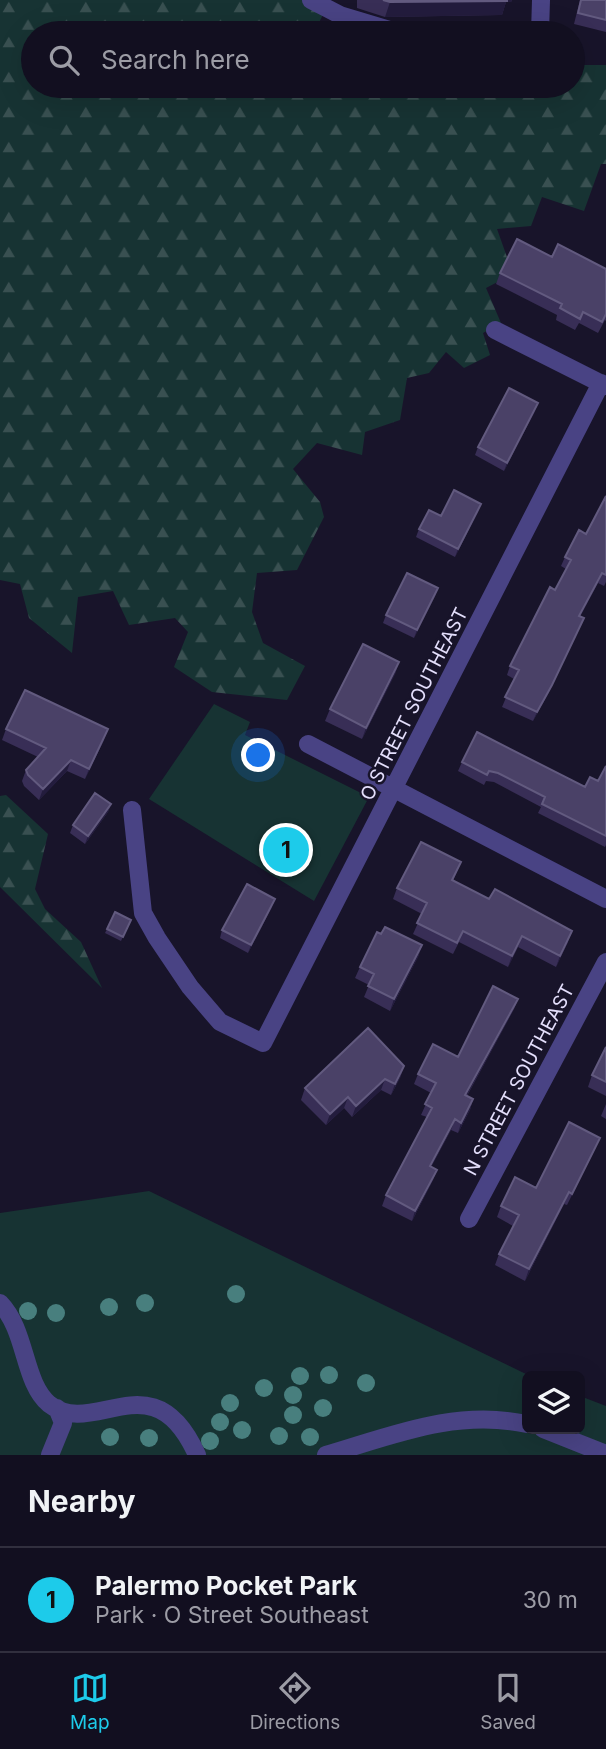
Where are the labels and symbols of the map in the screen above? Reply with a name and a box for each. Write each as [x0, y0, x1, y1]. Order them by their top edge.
street label: O STREET SOUTHEAST [355, 604, 473, 804]
your location [241, 738, 275, 772]
pin: 1 [263, 824, 309, 876]
street label: N STREET SOUTHEAST [459, 981, 579, 1179]

